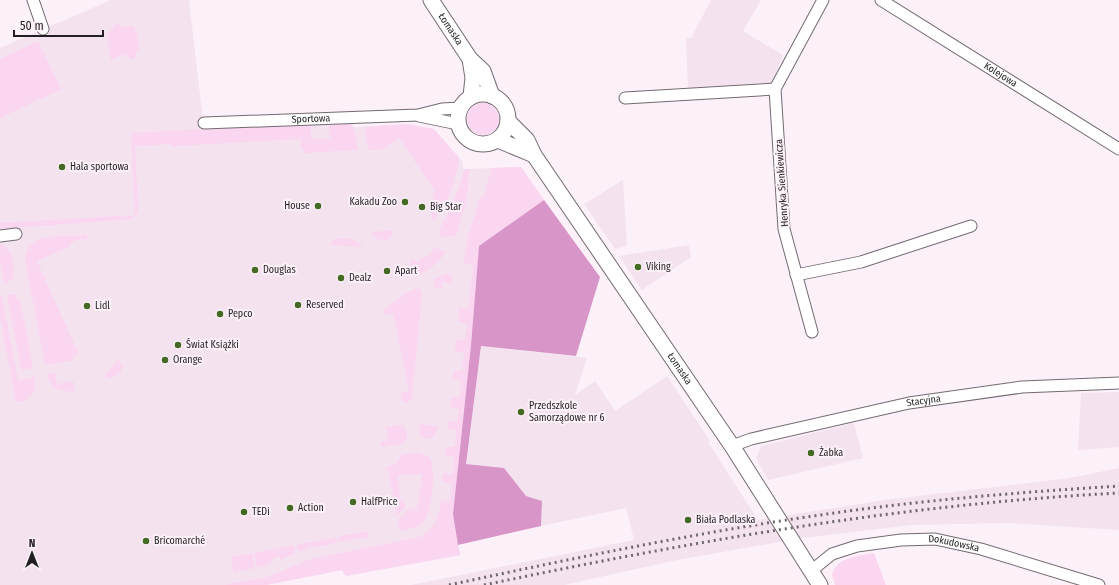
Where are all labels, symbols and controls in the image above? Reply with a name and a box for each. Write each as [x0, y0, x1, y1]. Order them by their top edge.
street label: Łomaska [435, 11, 465, 48]
scale bar [14, 12, 103, 38]
text: 50 m [20, 19, 44, 33]
street label: Kolejowa [982, 60, 1019, 90]
street label: Sportowa [291, 112, 331, 126]
street label: Henryka Sienkiewicza [773, 139, 791, 227]
place label: Hala sportowa [70, 161, 129, 173]
marker: Hala sportowa [57, 162, 67, 172]
place label: Kakadu Zoo [350, 196, 397, 208]
marker: Kakadu Zoo [400, 197, 410, 207]
place label: House [284, 200, 310, 212]
marker: House [313, 201, 323, 211]
place label: Big Star [430, 201, 462, 213]
marker: Big Star [417, 202, 427, 212]
place label: Viking [646, 261, 671, 273]
marker: Viking [633, 262, 643, 272]
place label: Douglas [263, 264, 296, 276]
marker: Douglas [250, 265, 260, 275]
place label: Apart [395, 265, 418, 277]
marker: Apart [382, 266, 392, 276]
place label: Dealz [349, 272, 371, 284]
marker: Dealz [336, 273, 346, 283]
place label: Reserved [306, 299, 344, 311]
place label: Lidl [95, 300, 110, 312]
marker: Reserved [293, 300, 303, 310]
marker: Lidl [82, 301, 92, 311]
place label: Pepco [228, 308, 253, 320]
marker: Pepco [215, 309, 225, 319]
place label: Świat Książki [186, 337, 239, 351]
marker: Świat Książki [173, 340, 183, 350]
street label: Łomaska [664, 351, 695, 387]
place label: Orange [173, 354, 202, 366]
marker: Orange [160, 355, 170, 365]
street label: Stacyjna [905, 393, 942, 409]
place label: Przedszkole Samorządowe nr 6 [529, 400, 604, 424]
marker: Przedszkole Samorządowe nr 6 [516, 407, 526, 417]
place label: Żabka [819, 445, 843, 459]
marker: Żabka [806, 448, 816, 458]
place label: HalfPrice [361, 496, 398, 508]
marker: HalfPrice [348, 497, 358, 507]
place label: Action [298, 502, 324, 514]
marker: Action [285, 503, 295, 513]
place label: TEDi [252, 506, 270, 518]
marker: TEDi [239, 507, 249, 517]
place label: Biała Podlaska [696, 514, 756, 526]
marker: Biała Podlaska [683, 515, 693, 525]
north arrow [12, 533, 52, 573]
street label: Dokudowska [928, 533, 981, 554]
place label: Bricomarché [154, 535, 205, 547]
marker: Bricomarché [141, 536, 151, 546]
text: N [29, 537, 35, 550]

